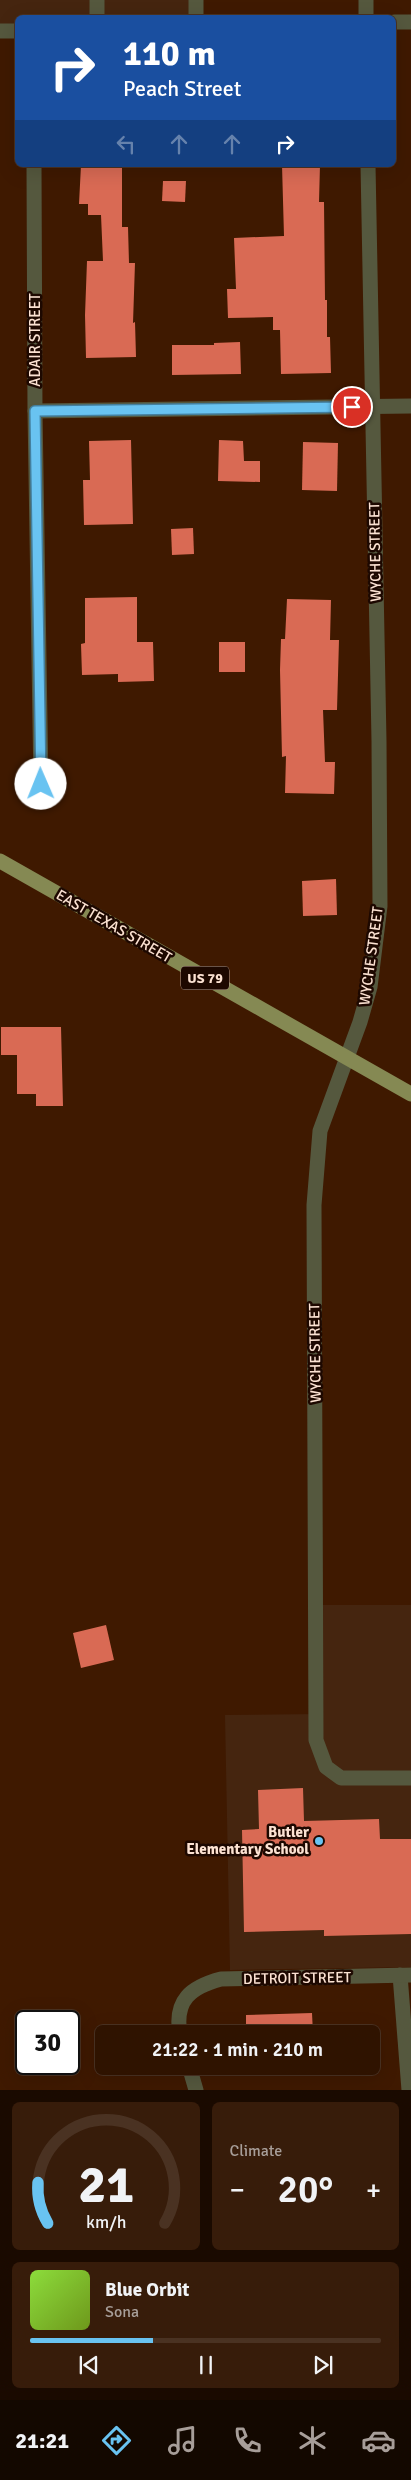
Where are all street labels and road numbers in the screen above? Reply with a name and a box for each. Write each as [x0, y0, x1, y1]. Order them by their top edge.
street label: ADAIR STREET [26, 293, 44, 387]
street label: WYCHE STREET [365, 501, 385, 602]
street label: EAST TEXAS STREET [53, 886, 176, 967]
street label: WYCHE STREET [355, 905, 387, 1007]
road number: US 79 [181, 966, 229, 990]
street label: WYCHE STREET [305, 1302, 325, 1403]
street label: DETROIT STREET [243, 1968, 352, 1988]

